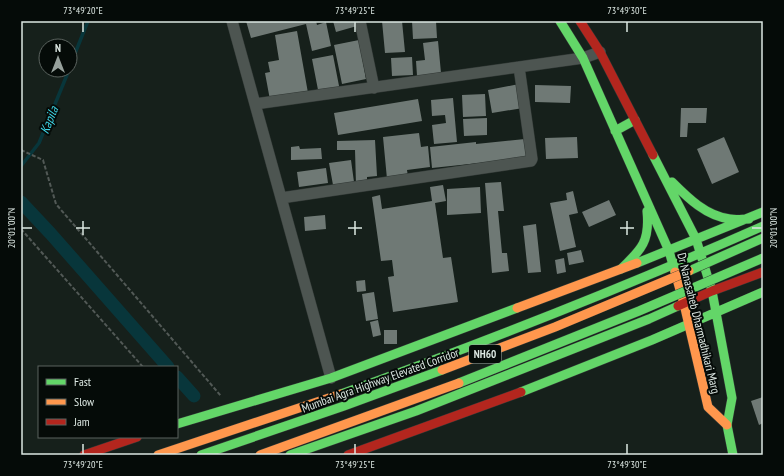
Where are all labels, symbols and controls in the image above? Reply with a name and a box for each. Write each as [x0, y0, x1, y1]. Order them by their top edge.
text: 73°49'20"E [63, 4, 103, 17]
text: 73°49'25"E [335, 4, 375, 17]
text: 73°49'30"E [607, 4, 647, 17]
north arrow [38, 38, 78, 78]
text: N [55, 41, 61, 55]
water label: Kapila [36, 103, 62, 136]
text: 20°01'00"N [5, 208, 18, 248]
text: 20°01'00"N [767, 208, 780, 248]
street label: Dr Nanasaheb Dharmadhikari Marg [674, 251, 724, 395]
street label: Mumbai Agra Highway Elevated Corridor [299, 344, 461, 415]
road number: NH60 [469, 345, 501, 363]
legend [38, 366, 178, 438]
text: Fast [74, 374, 92, 389]
text: Slow [74, 394, 95, 409]
text: Jam [73, 414, 90, 429]
text: 73°49'20"E [63, 458, 103, 471]
text: 73°49'25"E [335, 458, 375, 471]
text: 73°49'30"E [607, 458, 647, 471]

